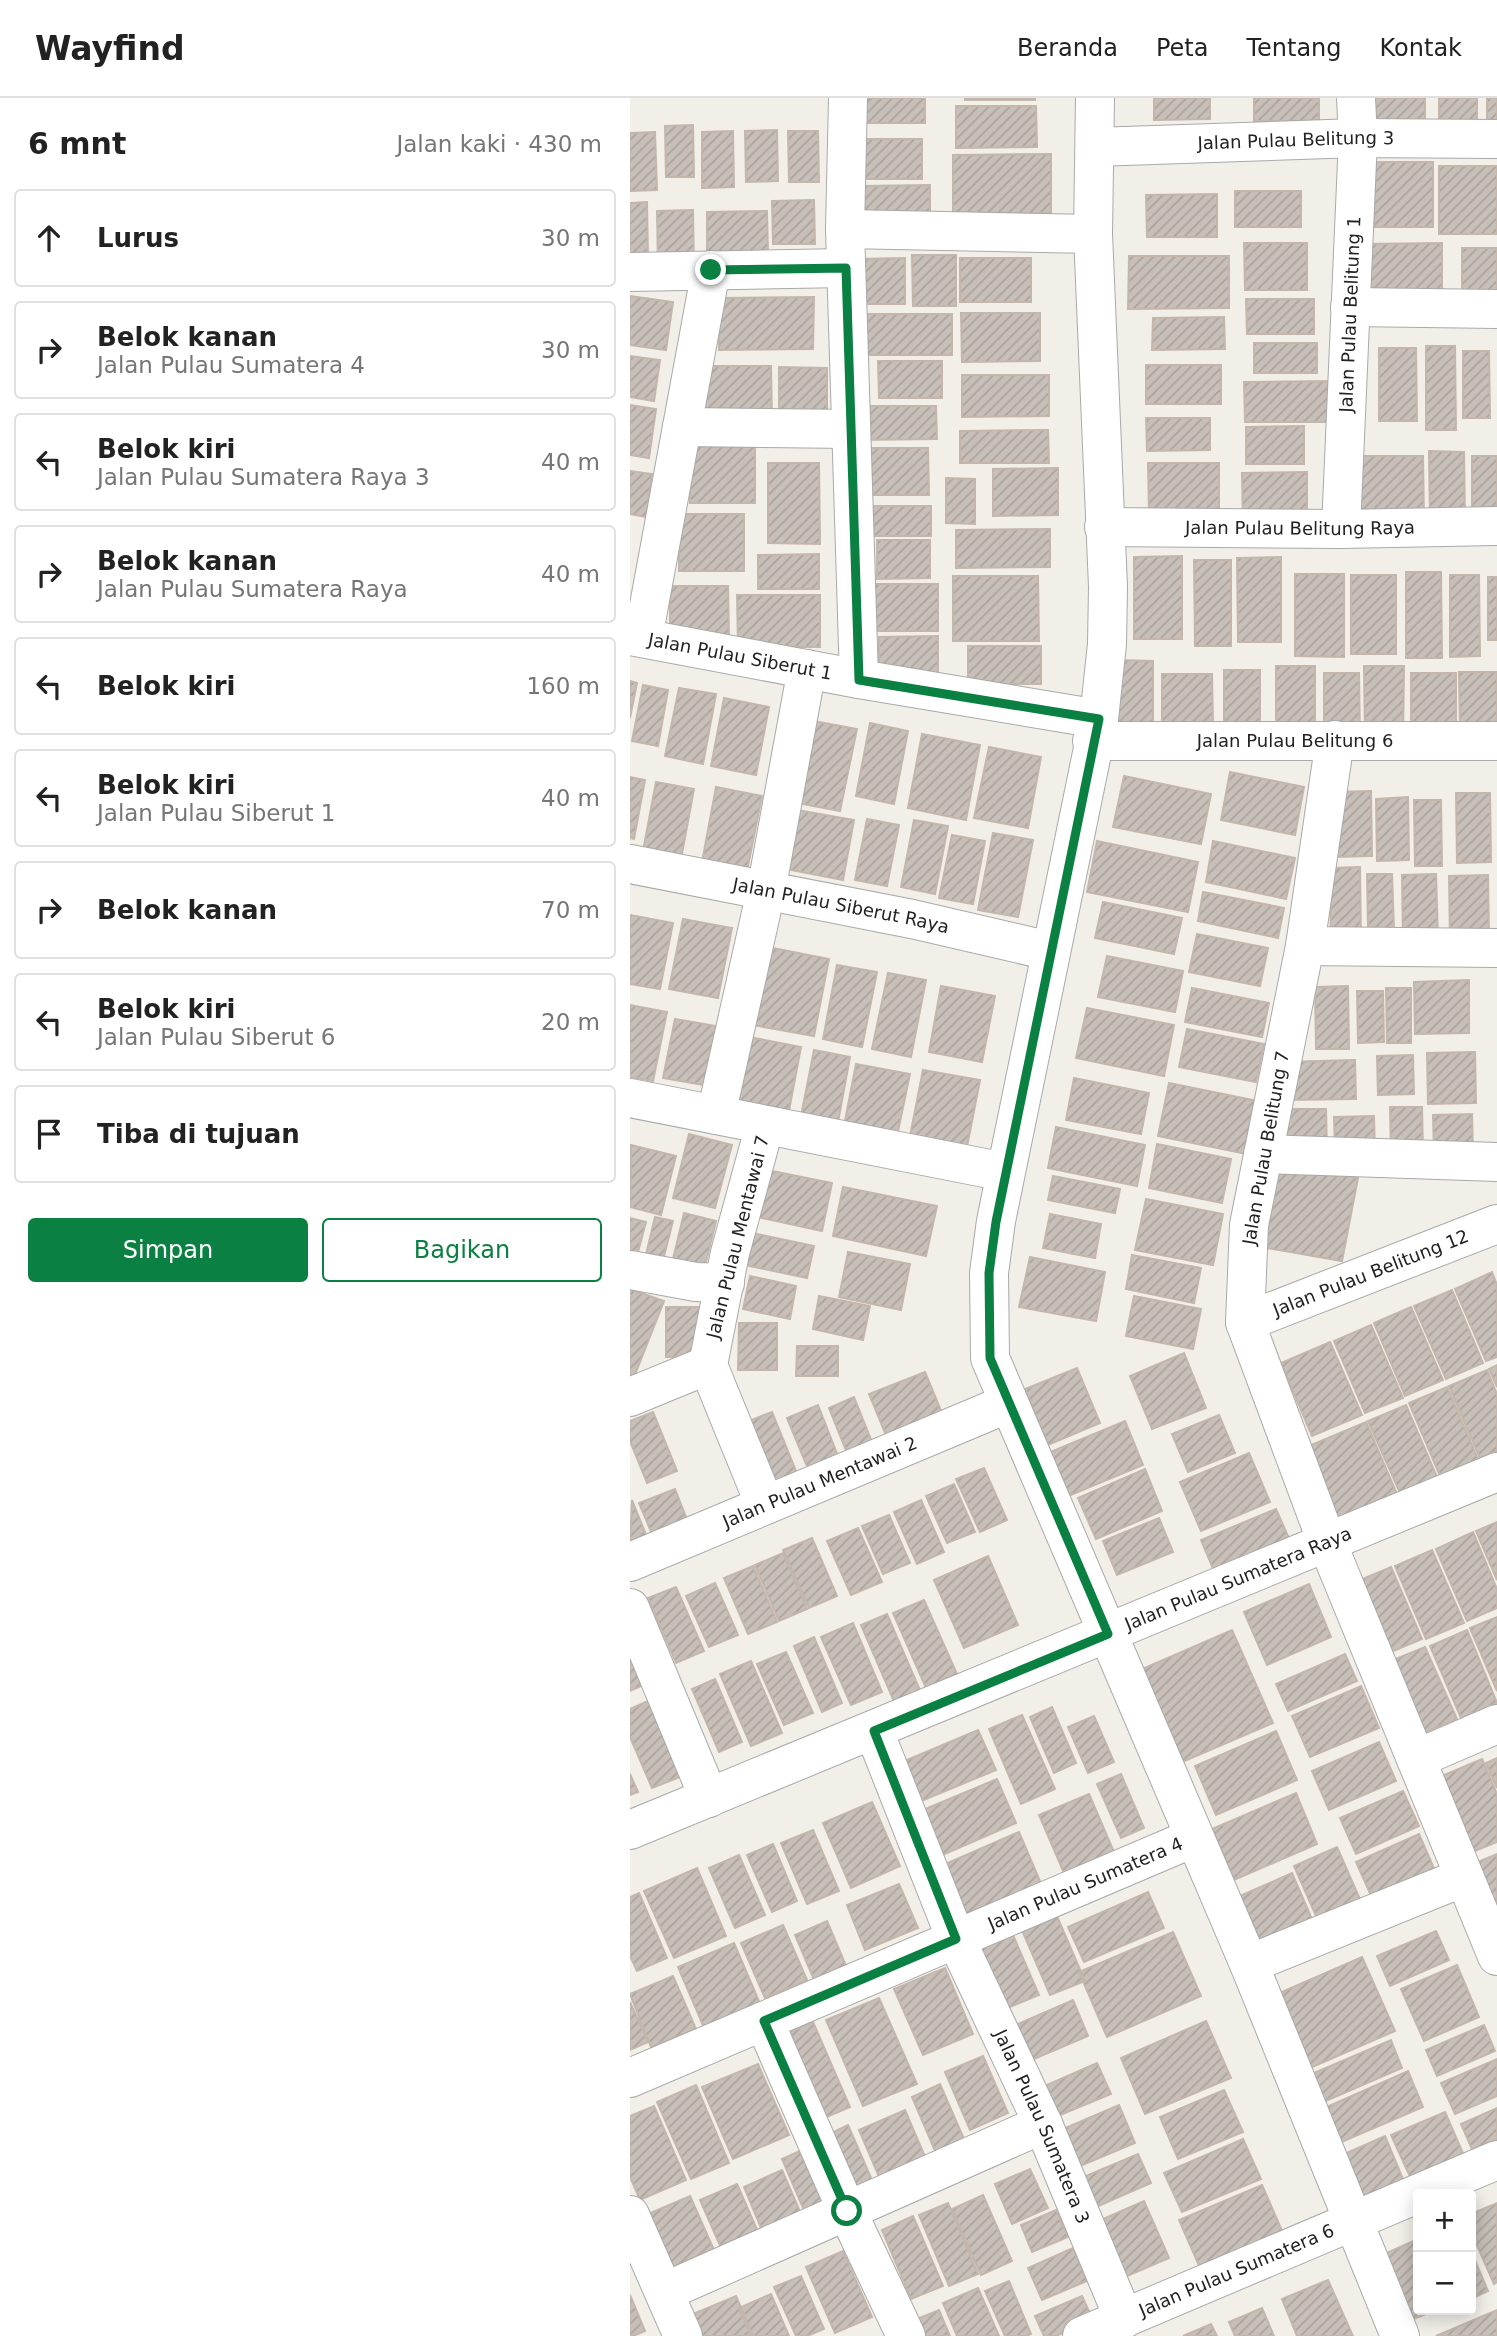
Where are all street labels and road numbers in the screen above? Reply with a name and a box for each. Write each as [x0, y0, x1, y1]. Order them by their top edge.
street label: Jalan Pulau Belitung 3 [1196, 127, 1394, 154]
street label: Jalan Pulau Belitung 1 [1335, 215, 1365, 414]
street label: Jalan Pulau Belitung Raya [1184, 517, 1415, 539]
street label: Jalan Pulau Siberut 1 [645, 628, 834, 684]
street label: Jalan Pulau Belitung 6 [1196, 730, 1393, 751]
street label: Jalan Pulau Siberut Raya [730, 873, 951, 937]
street label: Jalan Pulau Belitung 7 [1238, 1049, 1293, 1247]
street label: Jalan Pulau Mentawai 7 [702, 1133, 773, 1342]
street label: Jalan Pulau Belitung 12 [1269, 1225, 1471, 1320]
street label: Jalan Pulau Mentawai 2 [719, 1432, 920, 1532]
street label: Jalan Pulau Sumatera Raya [1121, 1522, 1354, 1635]
street label: Jalan Pulau Sumatera 4 [984, 1833, 1186, 1935]
street label: Jalan Pulau Sumatera 3 [990, 2025, 1094, 2227]
street label: Jalan Pulau Sumatera 6 [1135, 2219, 1337, 2321]

